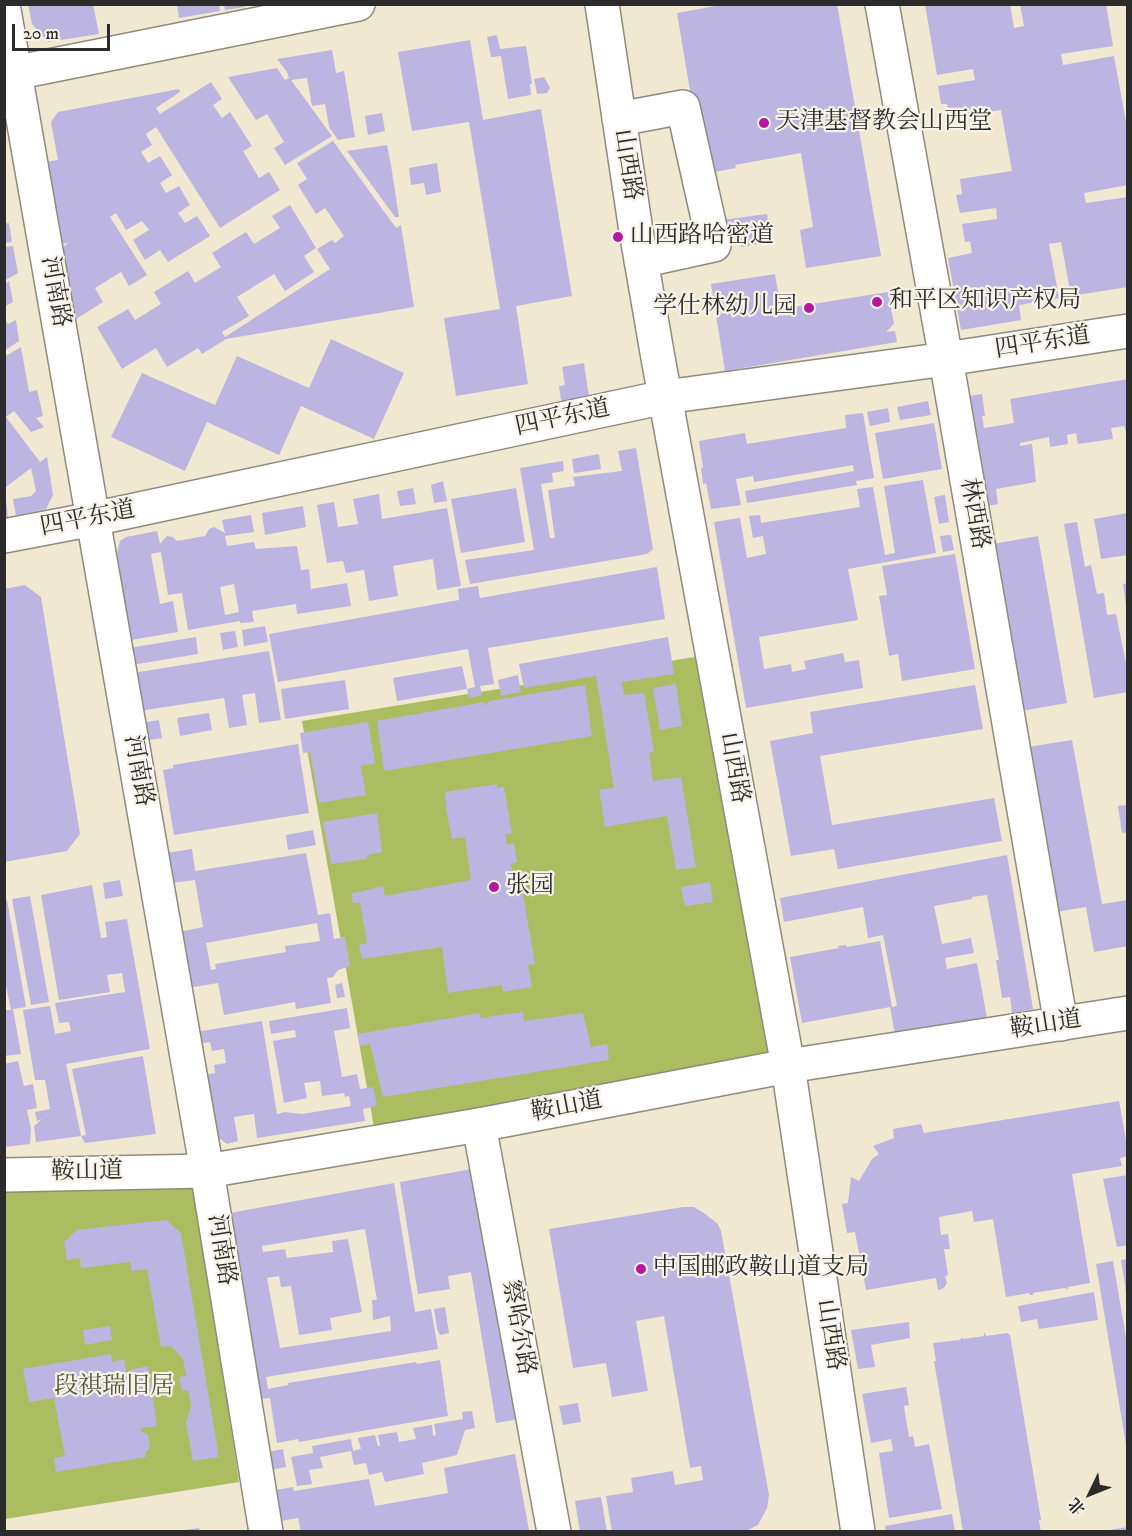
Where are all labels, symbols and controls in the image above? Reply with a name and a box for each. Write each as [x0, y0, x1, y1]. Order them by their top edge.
scale bar [15, 12, 112, 50]
text: 20 m [23, 23, 59, 45]
place label: 天津基督教会山西堂 [776, 109, 992, 137]
marker: 天津基督教会山西堂 [757, 116, 771, 130]
street label: 山西路 [606, 127, 646, 203]
place label: 山西路哈密道 [630, 223, 774, 251]
marker: 山西路哈密道 [611, 230, 625, 244]
street label: 河南路 [34, 254, 74, 330]
place label: 和平区知识产权局 [889, 288, 1081, 316]
place label: 学仕林幼儿园 [653, 294, 797, 322]
marker: 和平区知识产权局 [870, 295, 884, 309]
marker: 学仕林幼儿园 [802, 301, 816, 315]
street label: 四平东道 [993, 322, 1093, 366]
street label: 四平东道 [513, 395, 613, 443]
street label: 林西路 [953, 476, 993, 552]
street label: 四平东道 [38, 497, 138, 543]
street label: 山西路 [713, 730, 753, 806]
street label: 河南路 [117, 733, 157, 809]
place label: 张园 [506, 873, 554, 901]
marker: 张园 [487, 880, 501, 894]
street label: 鞍山道 [1008, 1006, 1084, 1046]
street label: 鞍山道 [529, 1087, 605, 1129]
street label: 鞍山道 [51, 1158, 123, 1188]
street label: 河南路 [200, 1212, 240, 1288]
place label: 中国邮政鞍山道支局 [653, 1255, 869, 1283]
marker: 中国邮政鞍山道支局 [634, 1262, 648, 1276]
street label: 察哈尔路 [494, 1278, 540, 1378]
street label: 山西路 [809, 1297, 849, 1373]
park label: 段祺瑞旧居 [54, 1374, 174, 1402]
north arrow [1060, 1464, 1120, 1524]
text: 北 [1064, 1494, 1090, 1519]

